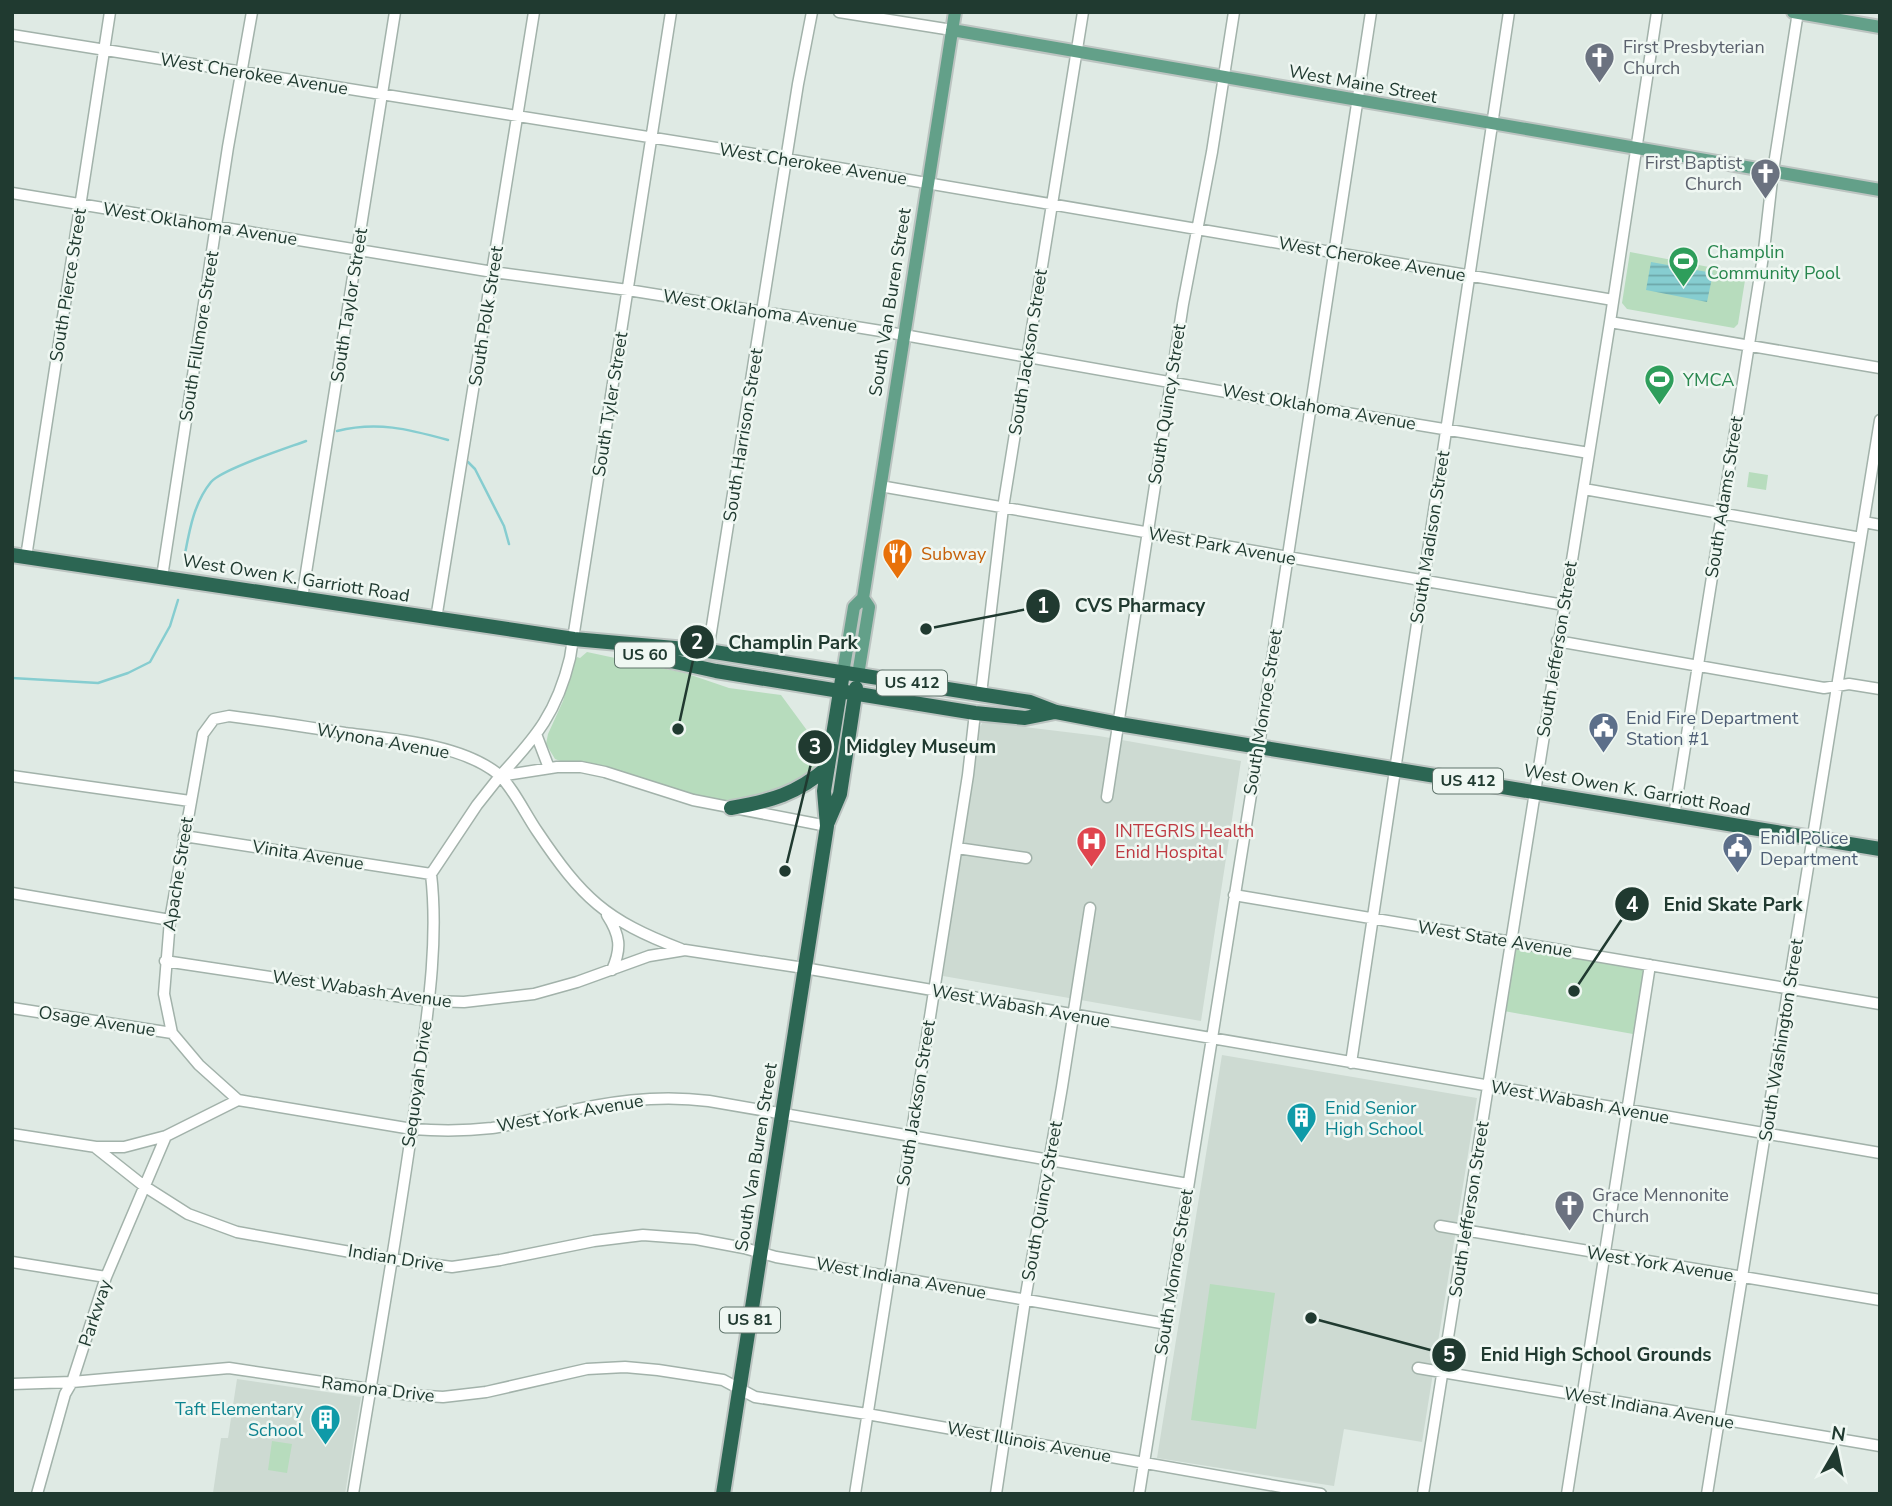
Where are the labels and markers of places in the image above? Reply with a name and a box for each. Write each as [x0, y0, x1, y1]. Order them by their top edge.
place label: First Presbyterian Church [1623, 35, 1765, 80]
church icon: First Presbyterian Church [1583, 40, 1617, 84]
place label: First Baptist Church [1645, 151, 1743, 196]
church icon: First Baptist Church [1748, 156, 1782, 200]
place label: Champlin Community Pool [1707, 240, 1841, 285]
sports icon: Champlin Community Pool [1667, 245, 1701, 289]
sports icon: YMCA [1643, 363, 1677, 407]
place label: YMCA [1682, 368, 1734, 392]
restaurant icon: Subway [881, 537, 915, 581]
place label: Subway [921, 542, 987, 566]
callout: CVS Pharmacy [1026, 586, 1219, 626]
callout: Champlin Park [680, 622, 872, 662]
place label: Enid Fire Department Station #1 [1626, 706, 1799, 751]
public building icon: Enid Fire Department Station #1 [1586, 711, 1620, 755]
callout: Midgley Museum [797, 727, 1010, 767]
place label: INTEGRIS Health Enid Hospital [1115, 819, 1254, 864]
hospital icon: INTEGRIS Health Enid Hospital [1075, 824, 1109, 868]
place label: Enid Police Department [1760, 826, 1858, 871]
public building icon: Enid Police Department [1720, 831, 1754, 875]
callout: Enid Skate Park [1614, 884, 1816, 924]
place label: Enid Senior High School [1325, 1096, 1424, 1141]
building icon: Enid Senior High School [1285, 1101, 1319, 1145]
place label: Grace Mennonite Church [1592, 1183, 1729, 1228]
church icon: Grace Mennonite Church [1552, 1188, 1586, 1232]
callout: Enid High School Grounds [1431, 1335, 1726, 1375]
place label: Taft Elementary School [175, 1397, 304, 1442]
building icon: Taft Elementary School [309, 1402, 343, 1446]

